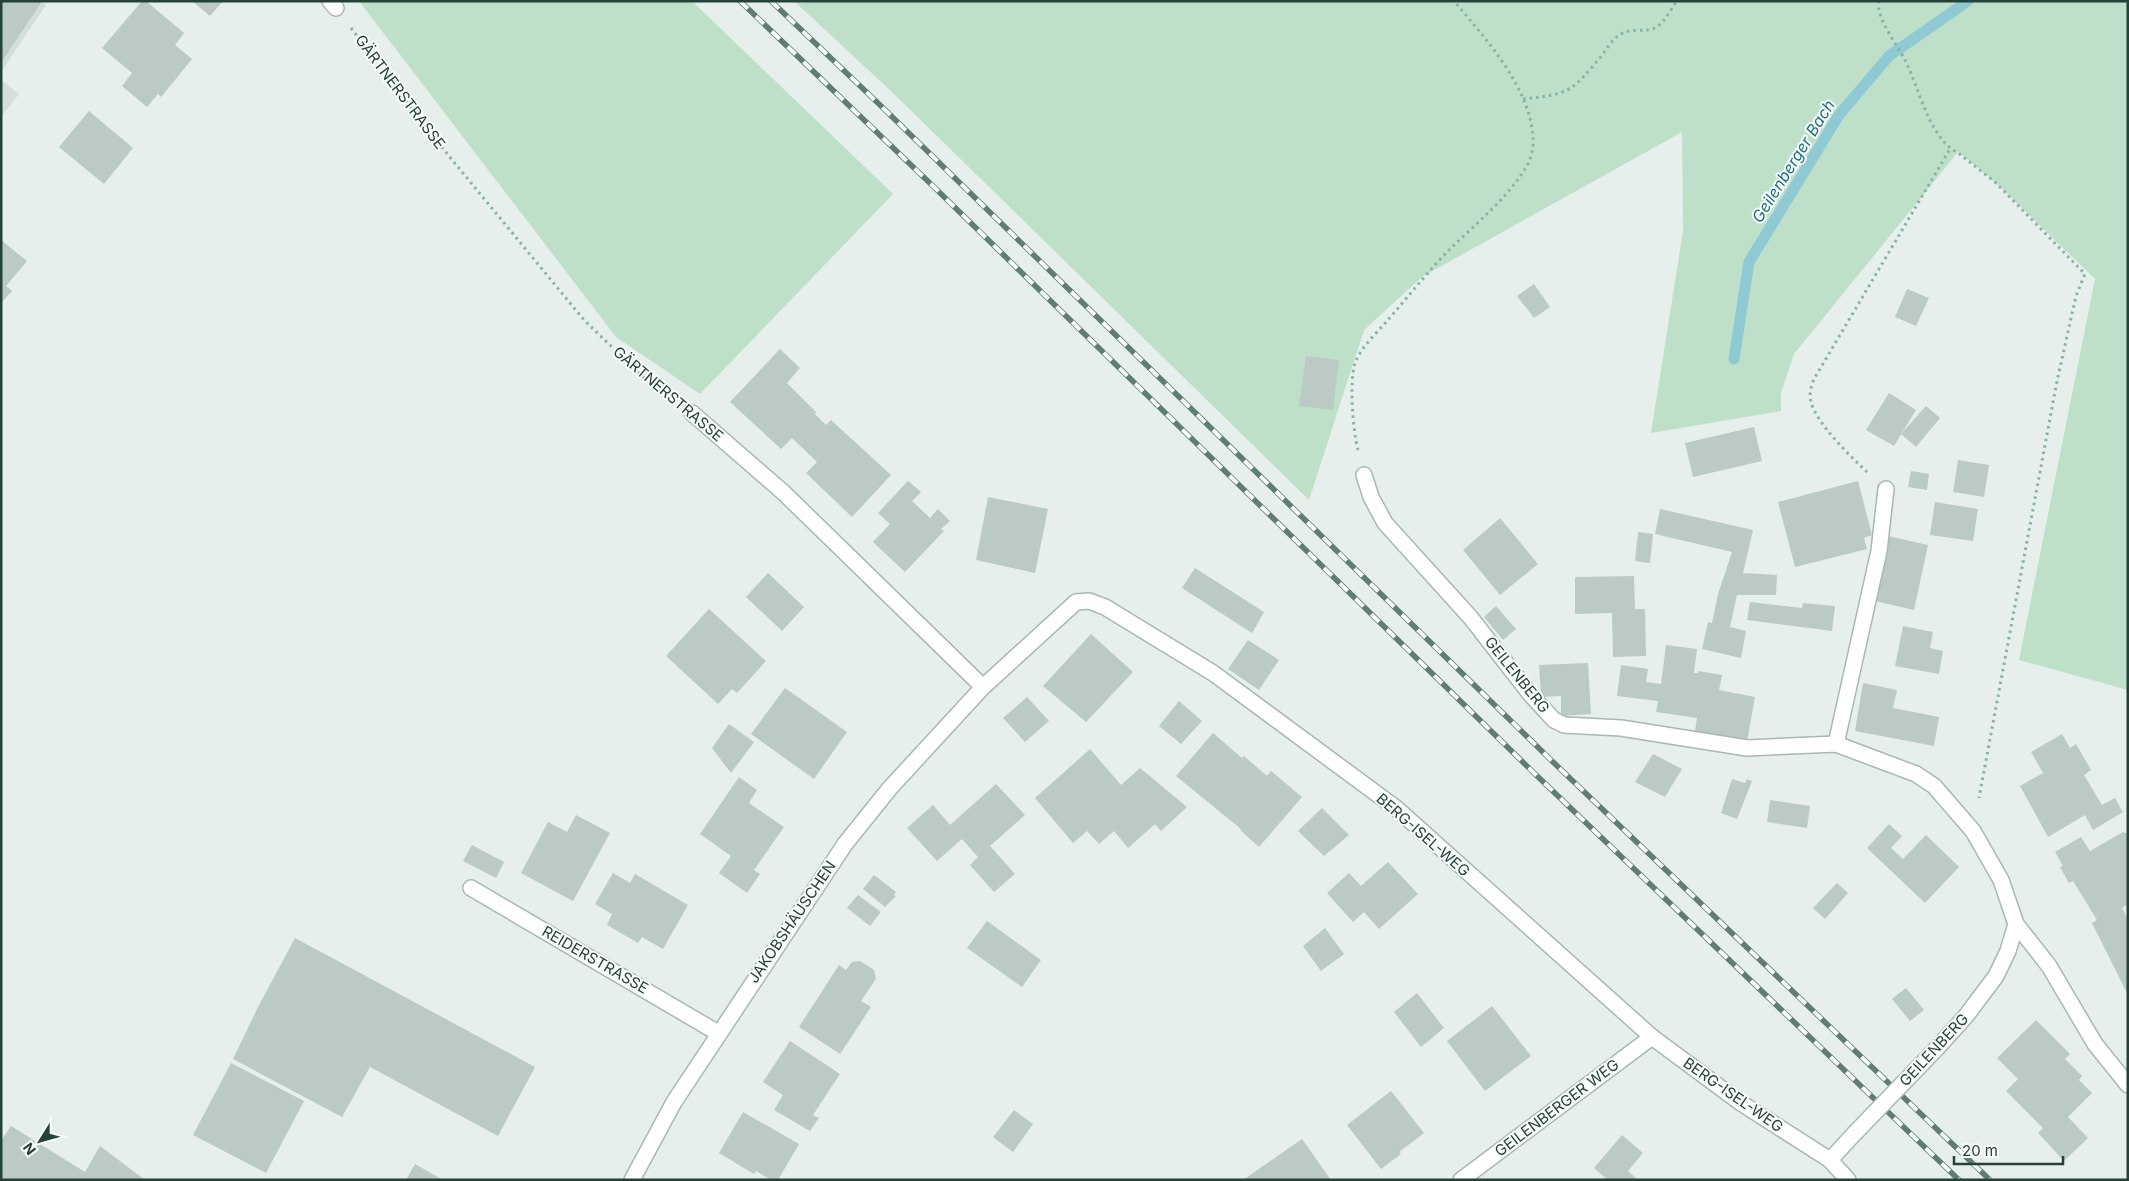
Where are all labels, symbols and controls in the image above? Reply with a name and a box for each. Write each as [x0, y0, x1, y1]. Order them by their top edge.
street label: GÄRTNERSTRASSE [351, 31, 450, 153]
water label: Geilenberger Bach [1747, 96, 1839, 226]
street label: GÄRTNERSTRASSE [609, 342, 727, 445]
street label: GEILENBERG [1481, 633, 1554, 717]
street label: BERG-ISEL-WEG [1373, 789, 1474, 880]
street label: JAKOBSHÄUSCHEN [744, 857, 840, 987]
street label: REIDERSTRASSE [539, 921, 652, 998]
street label: GEILENBERG [1895, 1009, 1972, 1090]
street label: BERG-ISEL-WEG [1680, 1053, 1787, 1136]
street label: GEILENBERGER WEG [1491, 1055, 1623, 1161]
north arrow [15, 1116, 65, 1166]
scale bar [1954, 1134, 2063, 1166]
text: N [19, 1140, 39, 1159]
text: 20 m [1962, 1141, 1998, 1160]

